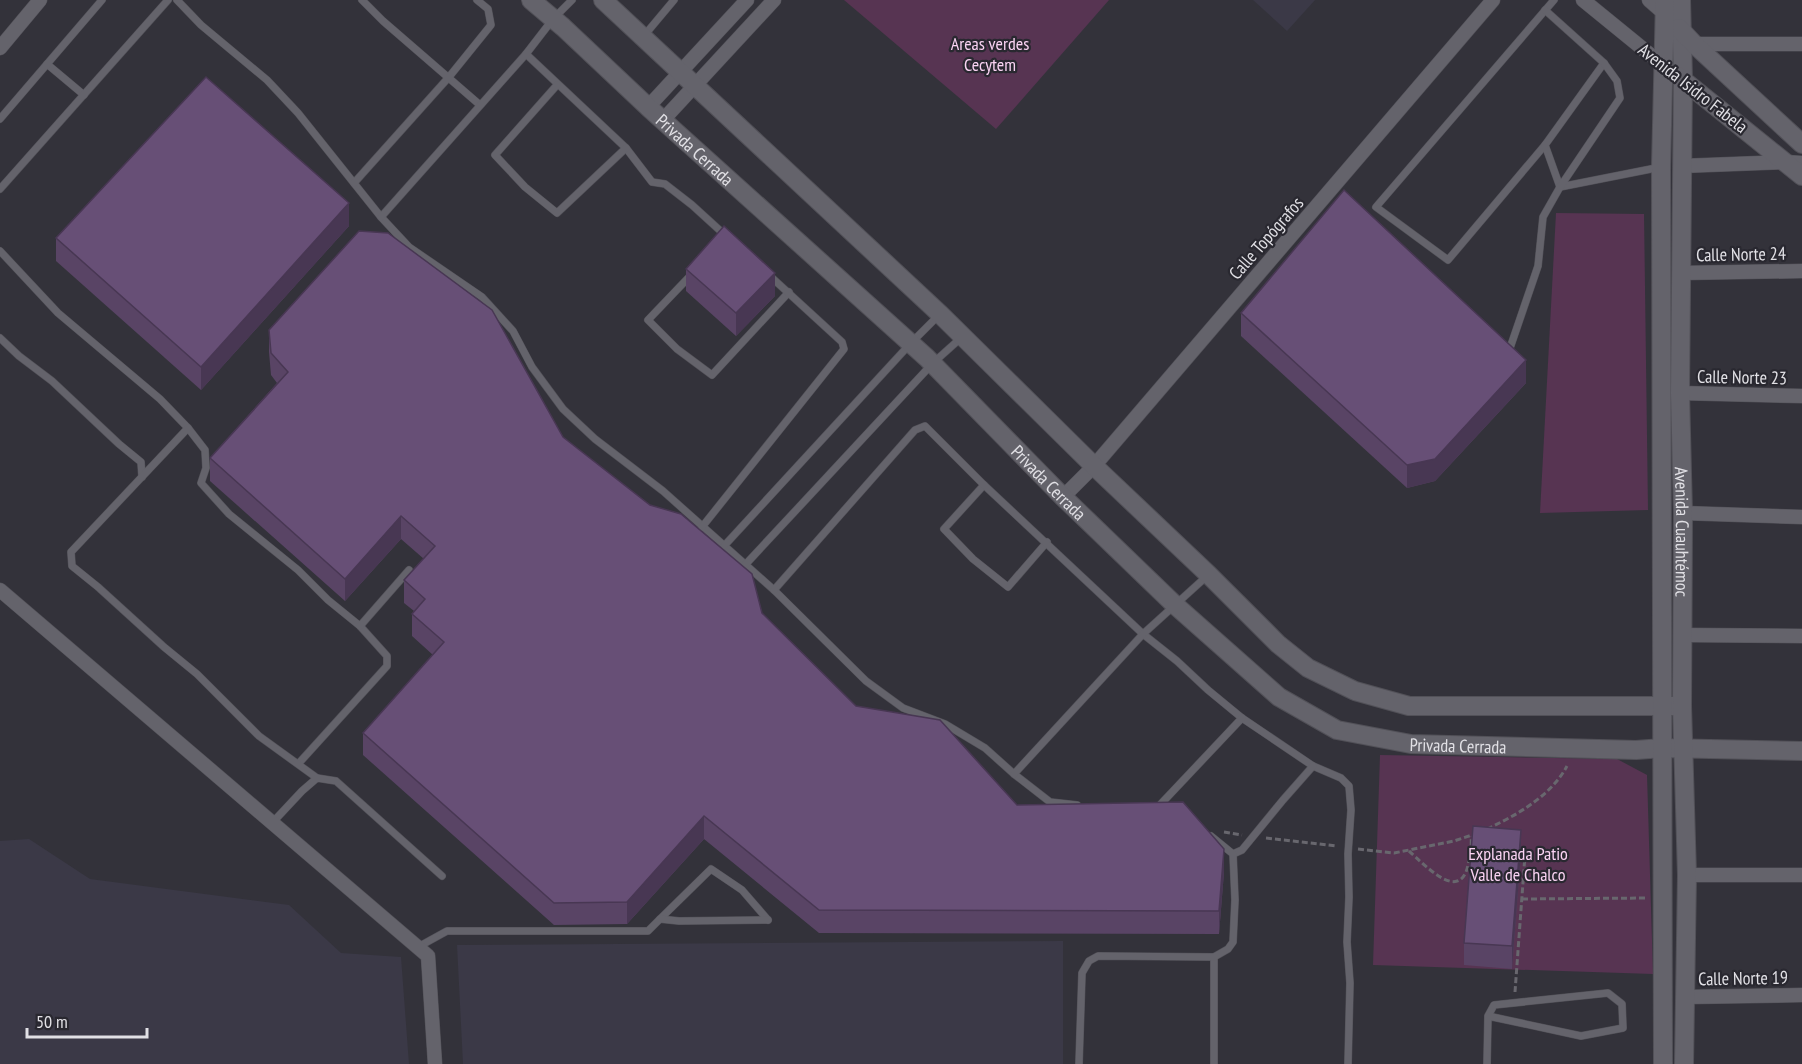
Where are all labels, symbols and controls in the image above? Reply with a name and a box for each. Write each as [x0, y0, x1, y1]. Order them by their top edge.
park label: Areas verdes Cecytem [951, 32, 1029, 76]
street label: Avenida Isidro Fabela [1634, 38, 1752, 138]
street label: Privada Cerrada [651, 108, 739, 190]
street label: Calle Topógrafos [1224, 192, 1308, 284]
street label: Calle Norte 24 [1696, 242, 1786, 266]
street label: Calle Norte 23 [1697, 365, 1787, 389]
street label: Privada Cerrada [1007, 440, 1091, 525]
street label: Avenida Cuauhtémoc [1670, 467, 1695, 598]
street label: Privada Cerrada [1409, 732, 1507, 758]
park label: Explanada Patio Valle de Chalco [1468, 842, 1568, 886]
street label: Calle Norte 19 [1698, 966, 1788, 990]
scale bar [27, 1001, 147, 1039]
text: 50 m [36, 1010, 68, 1033]

